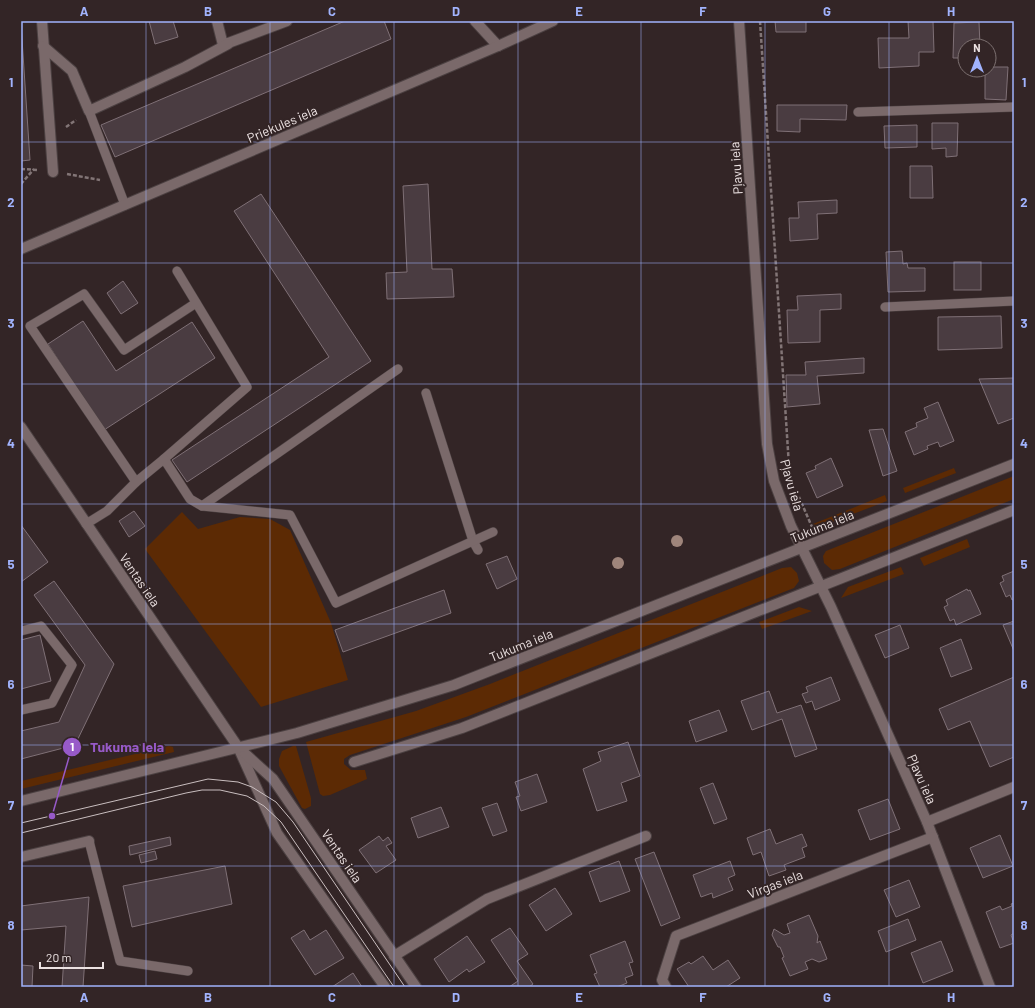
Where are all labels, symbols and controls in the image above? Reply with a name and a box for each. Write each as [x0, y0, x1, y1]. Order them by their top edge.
text: A [80, 3, 89, 19]
text: B [204, 3, 212, 19]
text: C [328, 3, 336, 19]
text: D [452, 3, 460, 19]
text: E [575, 3, 583, 19]
text: F [699, 3, 707, 19]
text: G [823, 3, 831, 19]
text: H [947, 3, 955, 19]
north arrow [957, 38, 997, 78]
text: N [973, 41, 981, 54]
text: 1 [9, 74, 13, 90]
text: 1 [1022, 74, 1026, 90]
street label: Priekules iela [244, 102, 320, 146]
street label: Pļavu iela [726, 141, 746, 195]
text: 2 [7, 194, 15, 210]
text: 2 [1020, 194, 1028, 210]
text: 3 [7, 315, 15, 331]
text: 3 [1020, 315, 1028, 331]
text: 4 [7, 435, 15, 451]
text: 4 [1020, 435, 1028, 451]
street label: Pļavu iela [777, 457, 807, 513]
street label: Tukuma iela [788, 506, 856, 546]
street label: Ventas iela [116, 550, 164, 610]
text: 5 [7, 556, 15, 572]
text: 5 [1020, 556, 1028, 572]
street label: Tukuma iela [487, 625, 555, 665]
text: 6 [8, 676, 15, 692]
text: 6 [1021, 676, 1028, 692]
callout: Tukuma iela [62, 734, 172, 760]
text: Tukuma iela [90, 738, 164, 755]
text: 1 [70, 739, 74, 753]
street label: Pļavu iela [904, 752, 940, 806]
text: 7 [8, 797, 15, 813]
text: 7 [1021, 797, 1028, 813]
street label: Ventas iela [318, 826, 366, 886]
street label: Virgas iela [745, 866, 805, 902]
text: 8 [7, 917, 15, 933]
text: 8 [1020, 917, 1028, 933]
scale bar [40, 944, 103, 970]
text: 20 m [46, 950, 72, 964]
text: A [80, 989, 89, 1005]
text: B [204, 989, 212, 1005]
text: C [328, 989, 336, 1005]
text: D [452, 989, 460, 1005]
text: E [575, 989, 583, 1005]
text: F [699, 989, 707, 1005]
text: G [823, 989, 831, 1005]
text: H [947, 989, 955, 1005]

